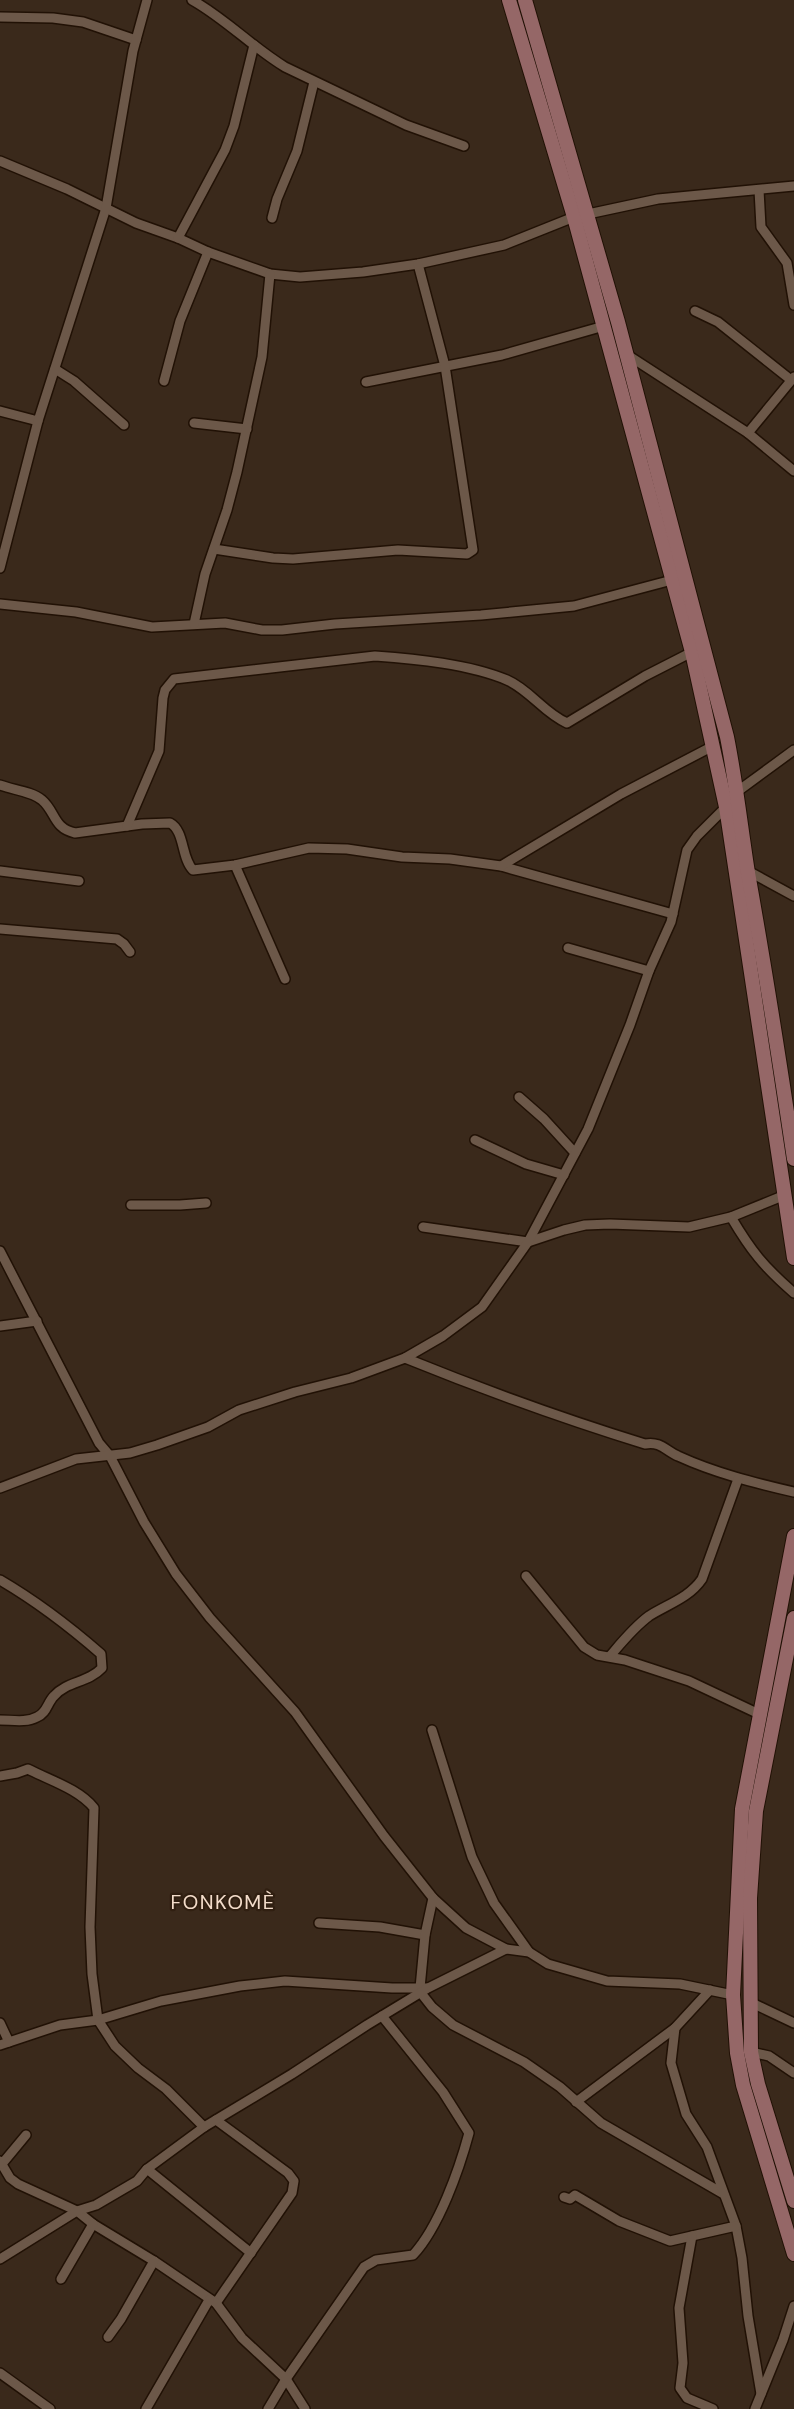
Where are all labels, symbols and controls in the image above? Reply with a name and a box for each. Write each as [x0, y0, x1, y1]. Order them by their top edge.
district label: FONKOMÈ [171, 1889, 275, 1915]

